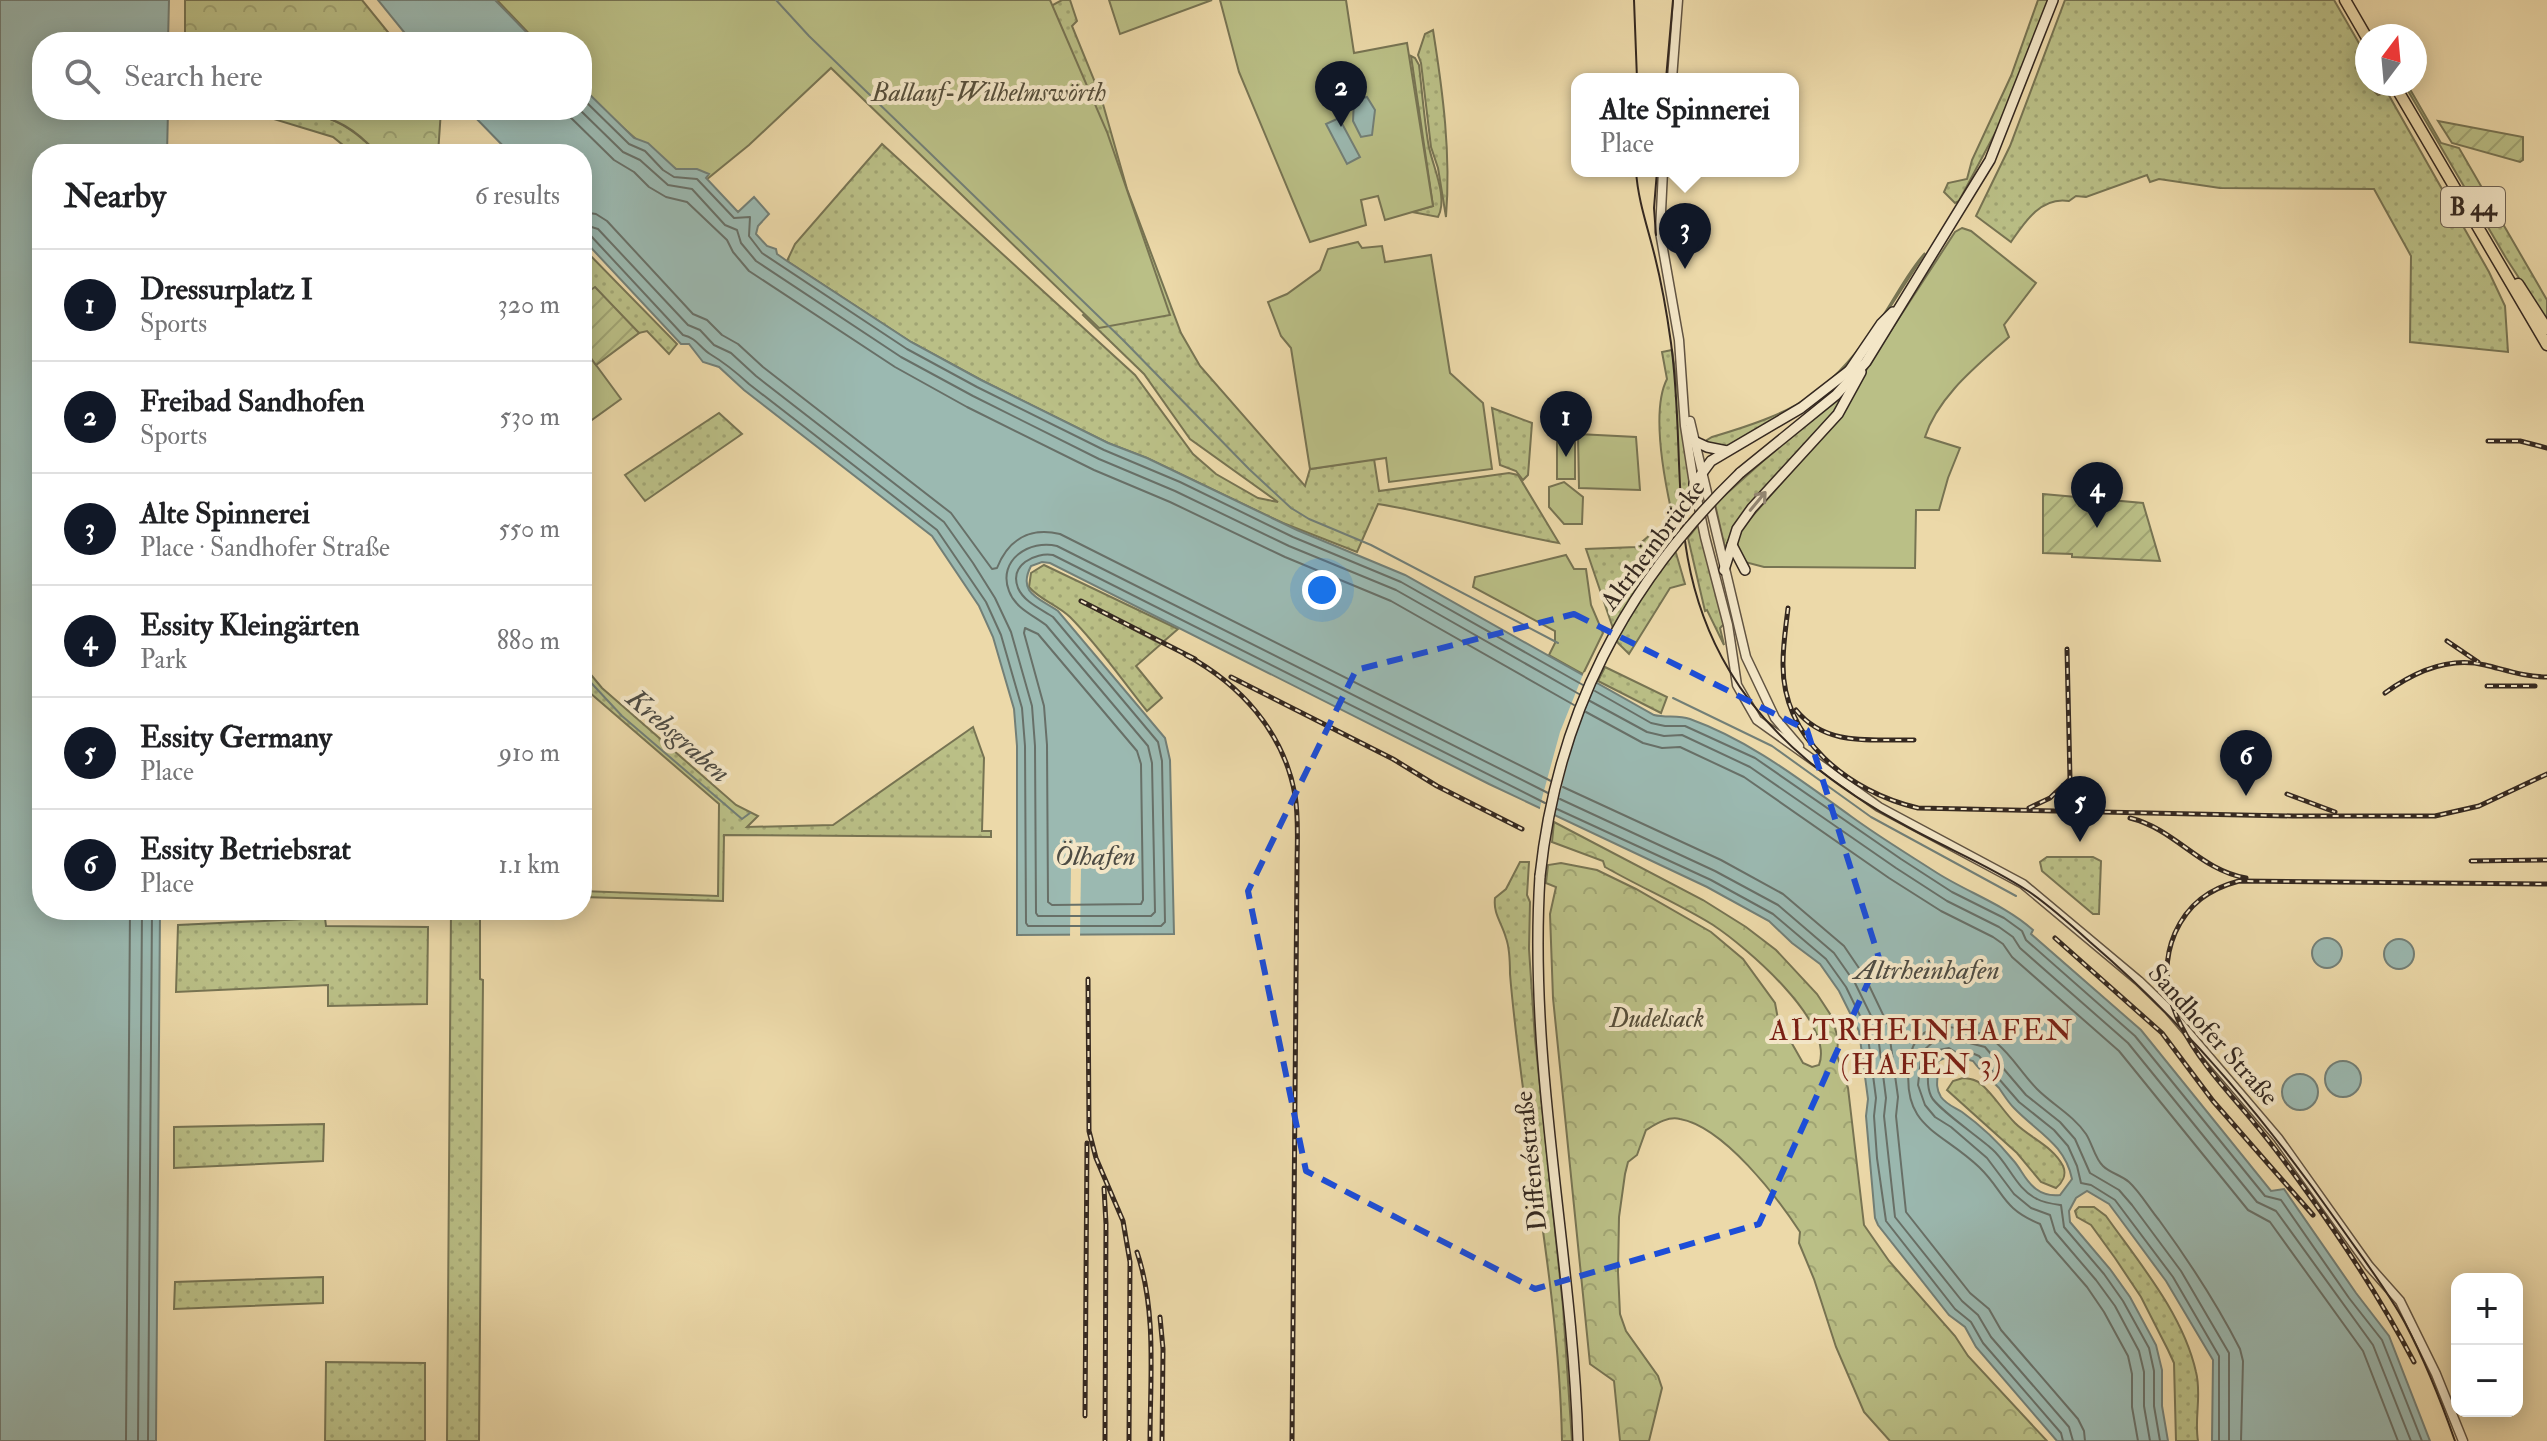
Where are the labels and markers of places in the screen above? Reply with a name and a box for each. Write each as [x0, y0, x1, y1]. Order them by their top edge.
pin: 2 [1315, 61, 1367, 127]
pin: 3 [1659, 203, 1711, 269]
pin: 1 [1540, 391, 1592, 457]
pin: 4 [2071, 462, 2123, 528]
pin: 6 [2220, 730, 2272, 796]
pin: 5 [2054, 776, 2106, 842]

